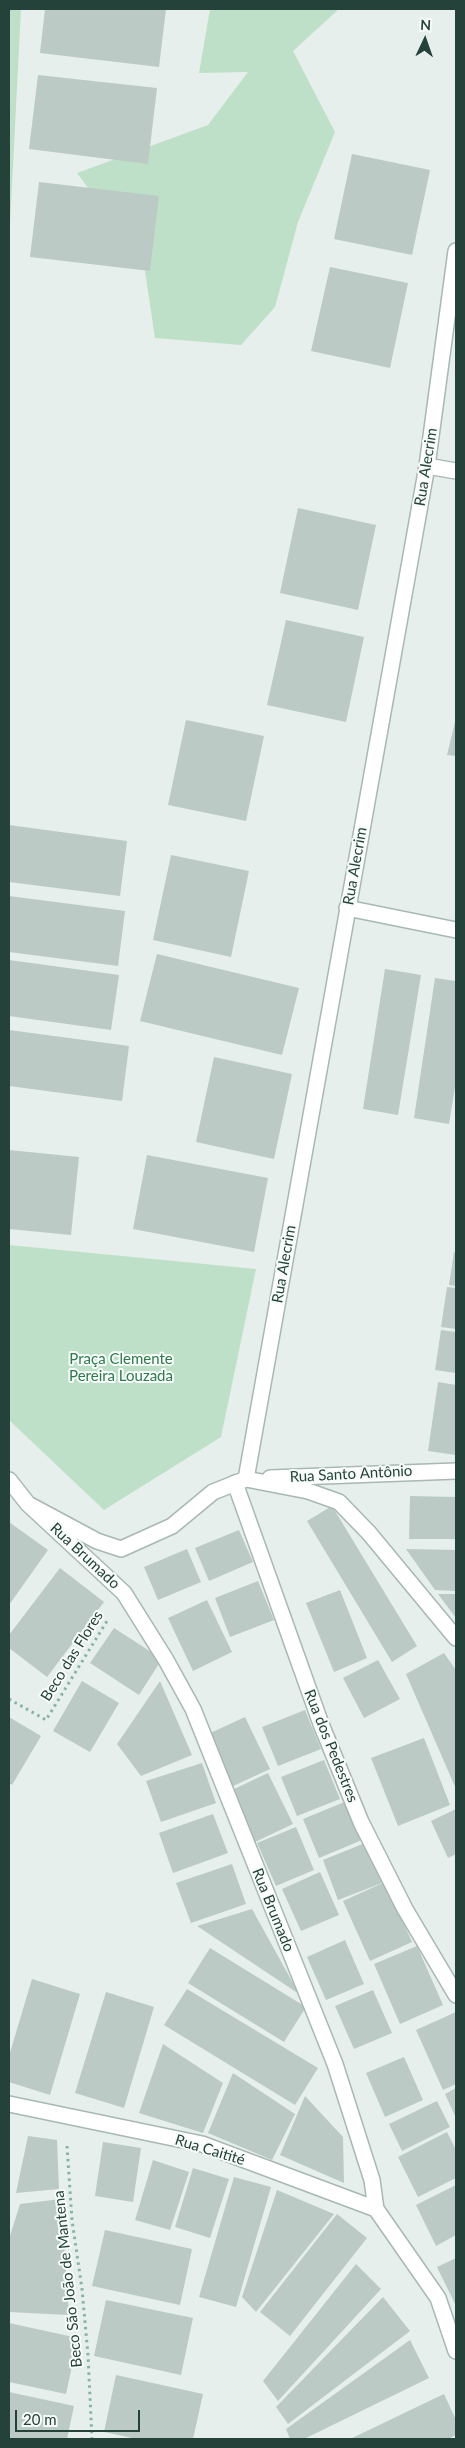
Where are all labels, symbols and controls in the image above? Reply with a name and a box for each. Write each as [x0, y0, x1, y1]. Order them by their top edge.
north arrow [400, 15, 450, 65]
text: N [420, 16, 432, 33]
street label: Rua Alecrim [411, 427, 441, 507]
street label: Rua Alecrim [339, 826, 371, 906]
street label: Rua Alecrim [268, 1224, 300, 1304]
park label: Praça Clemente Pereira Louzada [69, 1350, 173, 1385]
street label: Rua Santo Antônio [289, 1462, 413, 1486]
street label: Rua Brumado [46, 1519, 124, 1593]
street label: Beco das Flores [37, 1608, 107, 1704]
street label: Rua dos Pedestres [300, 1687, 362, 1805]
street label: Rua Brumado [248, 1865, 298, 1955]
street label: Rua Caitité [173, 2131, 247, 2169]
street label: Beco São João de Mantena [50, 2190, 86, 2368]
scale bar [18, 2400, 142, 2432]
text: 20 m [23, 2410, 57, 2428]

